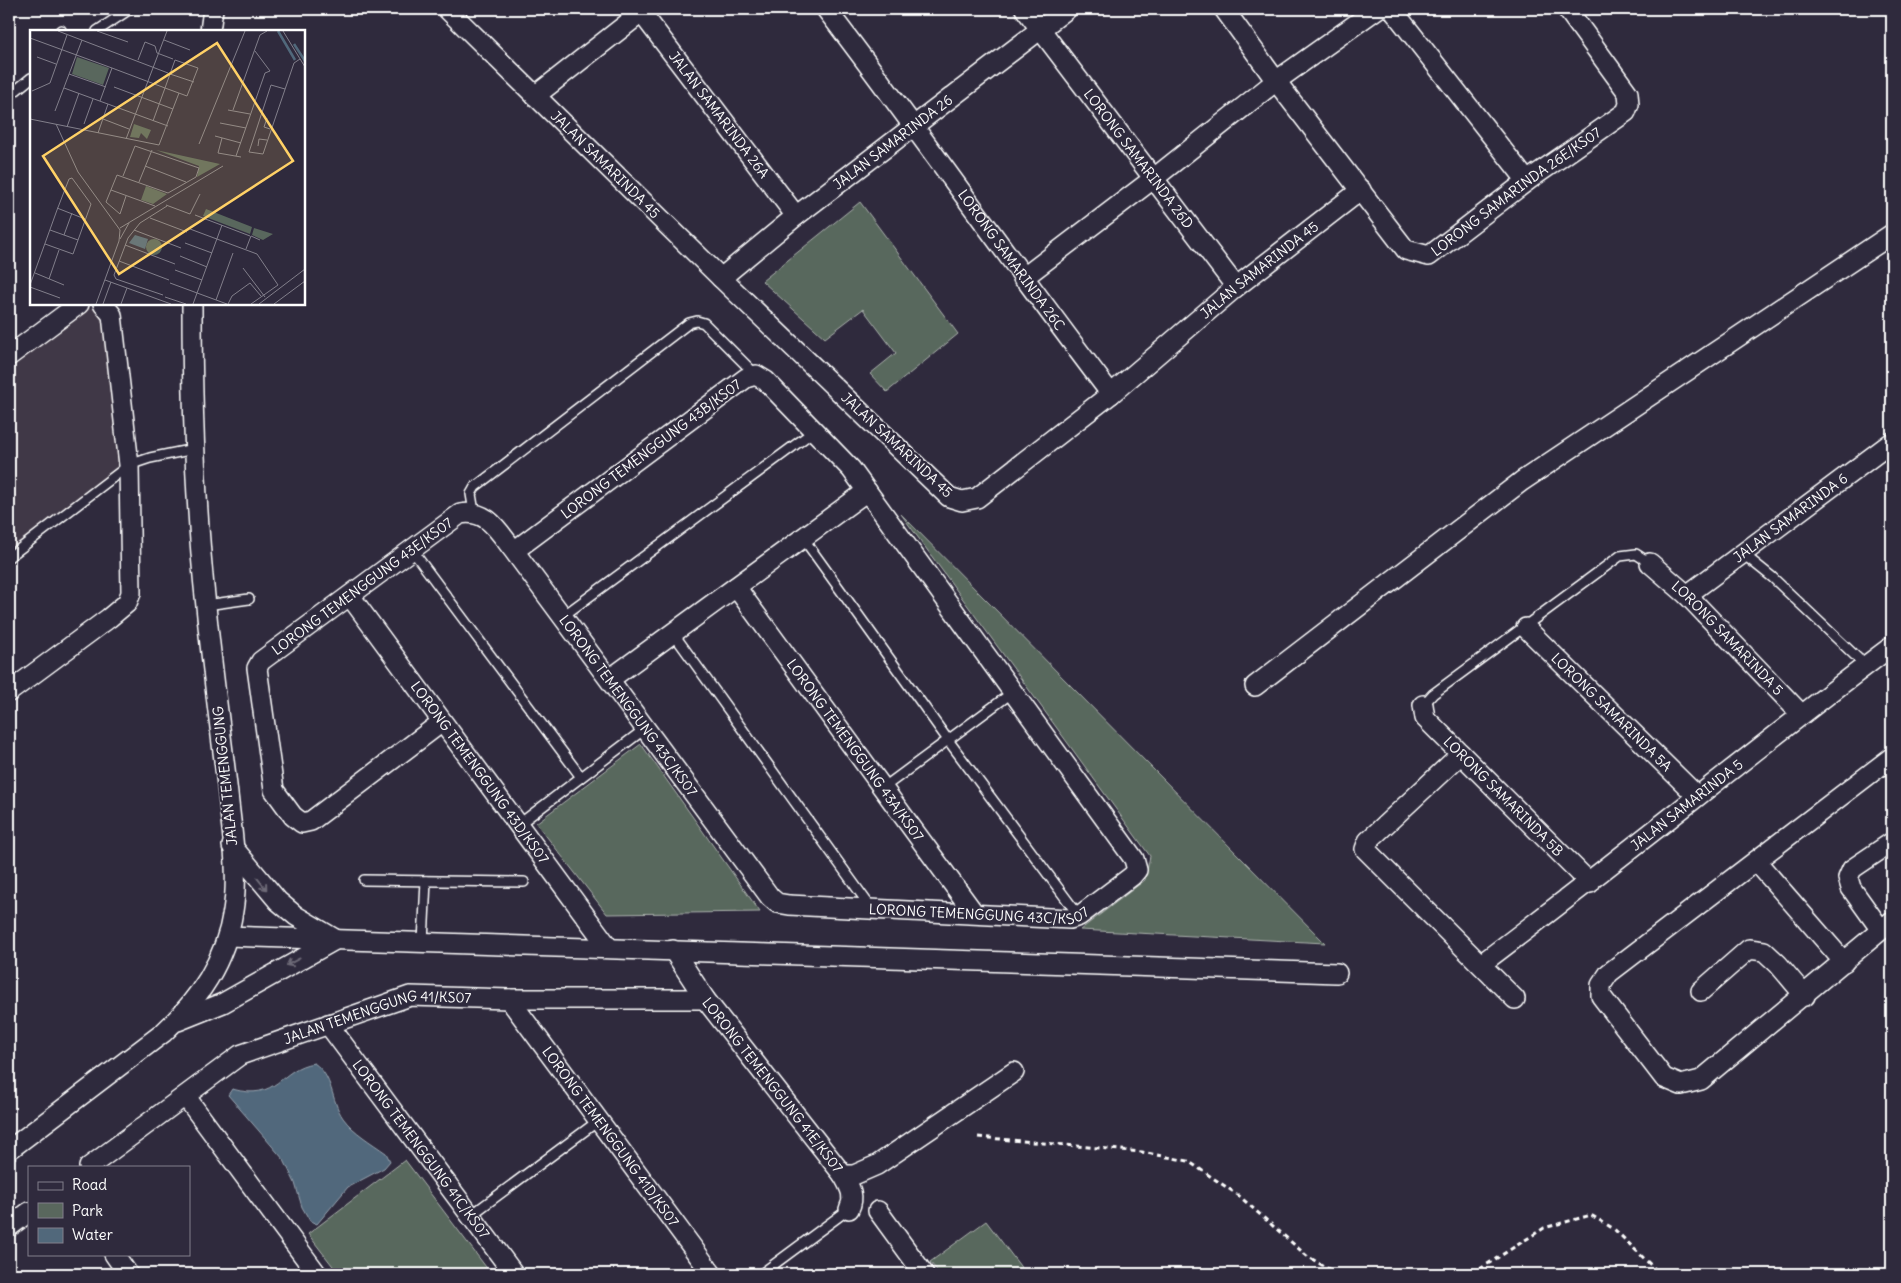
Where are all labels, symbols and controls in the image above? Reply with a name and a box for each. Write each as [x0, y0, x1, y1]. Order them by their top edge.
inset map [30, 30, 305, 305]
street label: JALAN SAMARINDA 26A [665, 48, 773, 182]
street label: LORONG SAMARINDA 26D [1080, 85, 1197, 232]
street label: JALAN SAMARINDA 26 [829, 91, 956, 194]
street label: JALAN SAMARINDA 45 [547, 107, 664, 222]
street label: LORONG SAMARINDA 26E/KS07 [1428, 123, 1604, 260]
street label: LORONG SAMARINDA 26C [954, 186, 1069, 334]
street label: JALAN SAMARINDA 45 [1197, 217, 1322, 323]
street label: LORONG TEMENGGUNG 43B/KS07 [557, 375, 745, 523]
street label: JALAN SAMARINDA 45 [837, 389, 957, 501]
street label: JALAN SAMARINDA 6 [1730, 469, 1851, 566]
street label: LORONG TEMENGGUNG 43E/KS07 [268, 514, 456, 659]
street label: LORONG SAMARINDA 5 [1668, 577, 1787, 699]
street label: LORONG TEMENGGUNG 43C/KS07 [555, 611, 702, 800]
street label: LORONG SAMARINDA 5A [1548, 649, 1676, 775]
street label: LORONG TEMENGGUNG 43A/KS07 [783, 656, 928, 845]
street label: LORONG TEMENGGUNG 43D/KS07 [407, 678, 553, 867]
street label: JALAN TEMENGGUNG [209, 705, 241, 847]
street label: LORONG SAMARINDA 5B [1440, 733, 1567, 860]
street label: JALAN SAMARINDA 5 [1627, 755, 1746, 855]
one-way arrow [257, 877, 267, 891]
street label: LORONG TEMENGGUNG 43C/KS07 [868, 900, 1093, 929]
one-way arrow [286, 958, 301, 967]
street label: JALAN TEMENGGUNG 41/KS07 [281, 987, 472, 1048]
street label: LORONG TEMENGGUNG 41E/KS07 [698, 994, 847, 1176]
street label: LORONG TEMENGGUNG 41D/KS07 [538, 1043, 683, 1230]
street label: LORONG TEMENGGUNG 41C/KS07 [349, 1056, 494, 1242]
legend [28, 1166, 190, 1256]
text: Road [72, 1175, 107, 1194]
text: Park [72, 1201, 103, 1220]
text: Water [72, 1225, 113, 1244]

